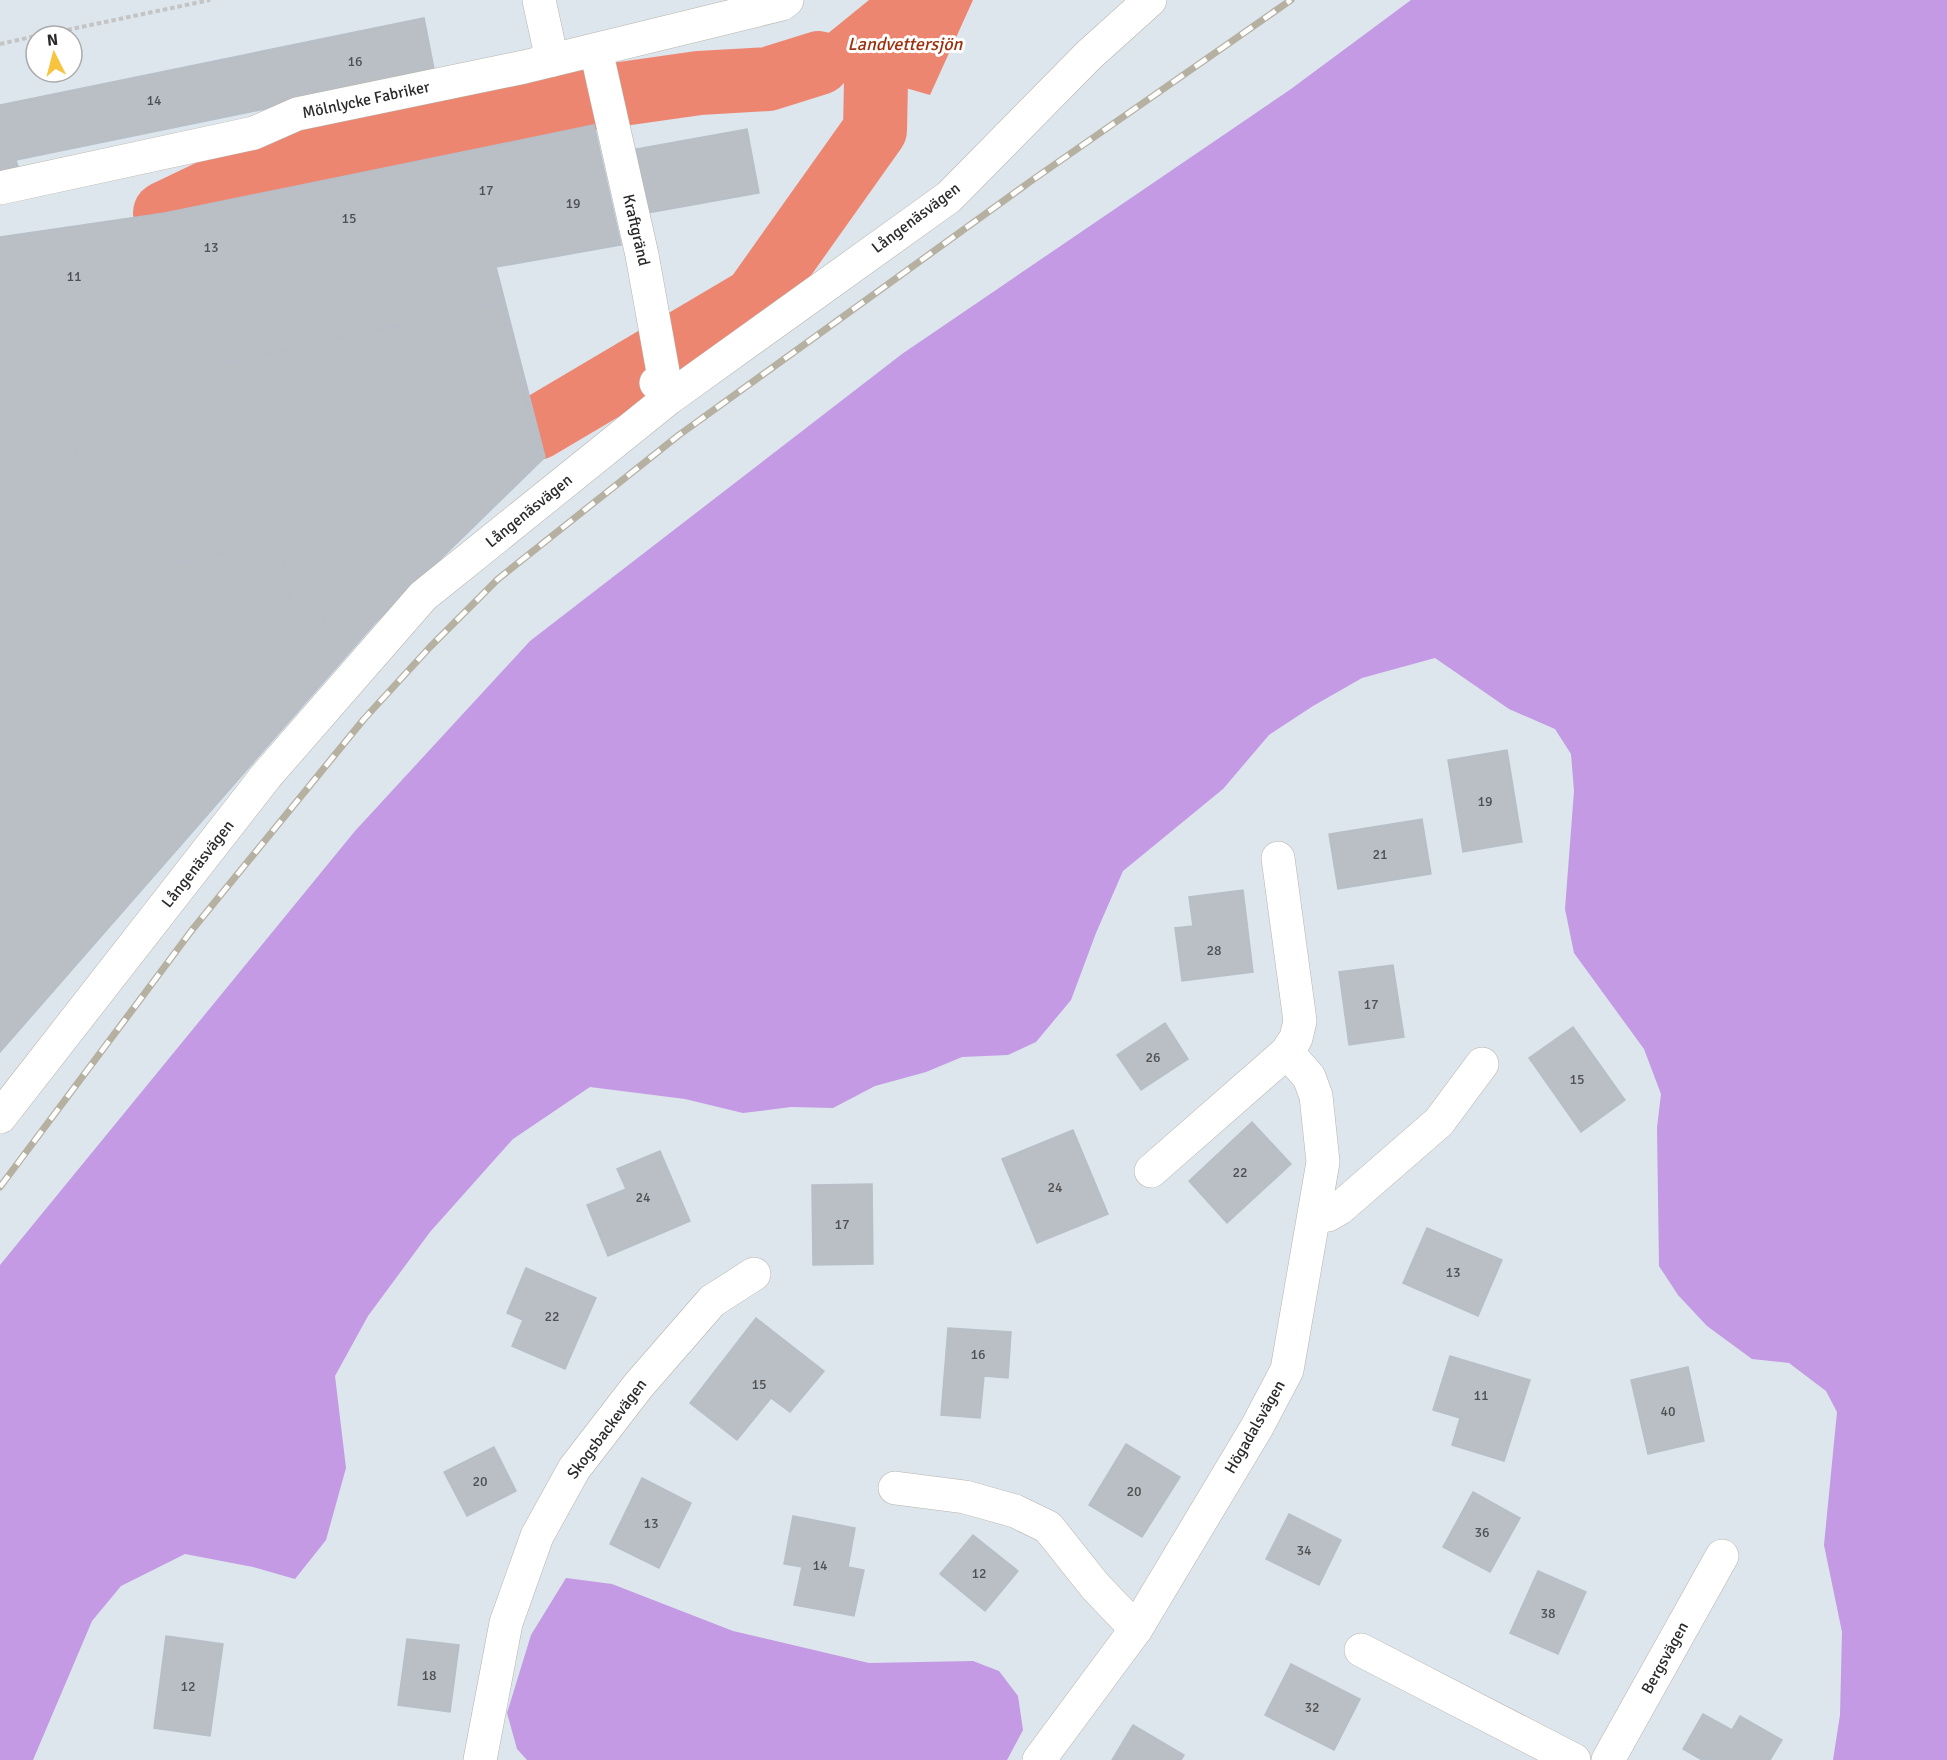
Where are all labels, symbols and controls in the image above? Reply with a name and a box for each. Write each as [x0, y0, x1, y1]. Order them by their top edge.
north arrow [24, 24, 84, 84]
text: N [46, 30, 59, 51]
water label: Landvettersjön [848, 33, 964, 55]
house number: 16 [347, 53, 363, 70]
street label: Mölnlycke Fabriker [300, 77, 432, 123]
house number: 14 [146, 92, 162, 109]
street label: Långenäsvägen [868, 178, 964, 258]
house number: 17 [478, 182, 494, 199]
street label: Kraftgränd [618, 192, 654, 268]
house number: 19 [565, 195, 581, 212]
house number: 15 [341, 210, 357, 227]
house number: 13 [203, 239, 219, 256]
house number: 11 [66, 268, 82, 285]
street label: Långenäsvägen [482, 470, 576, 552]
house number: 19 [1477, 793, 1493, 810]
street label: Långenäsvägen [158, 816, 238, 912]
house number: 21 [1372, 846, 1388, 863]
house number: 28 [1206, 942, 1222, 959]
house number: 17 [1363, 996, 1379, 1013]
house number: 26 [1145, 1049, 1161, 1066]
house number: 15 [1569, 1071, 1585, 1088]
house number: 22 [1232, 1164, 1248, 1181]
house number: 24 [1047, 1179, 1063, 1196]
house number: 24 [635, 1189, 651, 1206]
house number: 17 [834, 1216, 850, 1233]
house number: 13 [1445, 1264, 1461, 1281]
house number: 22 [544, 1308, 560, 1325]
house number: 16 [970, 1346, 986, 1363]
street label: Skogsbackevägen [563, 1375, 651, 1483]
house number: 15 [751, 1376, 767, 1393]
street label: Högadalsvägen [1220, 1377, 1290, 1477]
house number: 11 [1473, 1387, 1489, 1404]
house number: 40 [1660, 1403, 1676, 1420]
house number: 20 [472, 1473, 488, 1490]
house number: 20 [1126, 1483, 1142, 1500]
house number: 13 [643, 1515, 659, 1532]
house number: 36 [1474, 1524, 1490, 1541]
house number: 34 [1296, 1542, 1312, 1559]
house number: 14 [812, 1557, 828, 1574]
house number: 12 [971, 1565, 987, 1582]
house number: 38 [1540, 1605, 1556, 1622]
street label: Bergsvägen [1637, 1618, 1693, 1698]
house number: 18 [421, 1667, 437, 1684]
house number: 12 [180, 1678, 196, 1695]
house number: 32 [1304, 1699, 1320, 1716]

